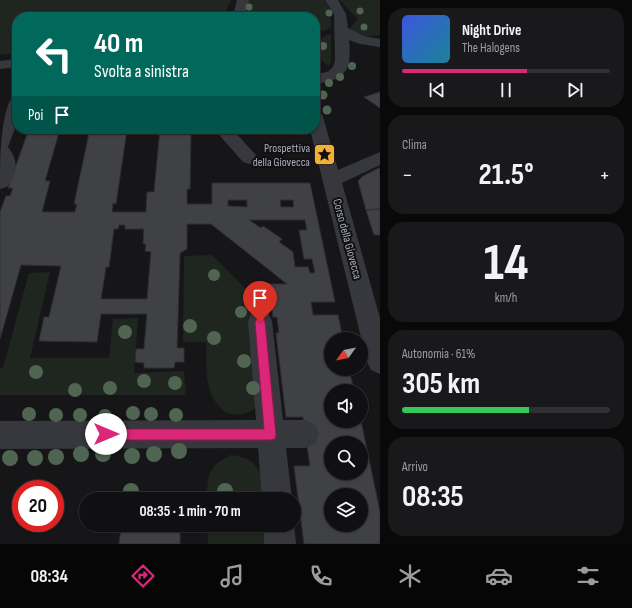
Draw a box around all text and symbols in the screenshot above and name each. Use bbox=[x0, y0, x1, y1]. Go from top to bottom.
text: Night Drive bbox=[462, 21, 521, 40]
text: 40 m bbox=[94, 27, 143, 60]
icon: left bbox=[28, 28, 80, 80]
text: The Halogens bbox=[462, 40, 520, 56]
text: Svolta a sinistra bbox=[94, 61, 189, 82]
icon: previous bbox=[426, 79, 448, 101]
icon: pause bbox=[495, 79, 517, 101]
icon: next bbox=[564, 79, 586, 101]
icon: arrive bbox=[51, 104, 73, 126]
text: Poi bbox=[28, 106, 43, 125]
text: Clima bbox=[402, 137, 427, 153]
place label: Prospettiva della Giovecca bbox=[253, 141, 310, 170]
place icon: Prospettiva della Giovecca bbox=[312, 142, 338, 168]
text: 21.5° bbox=[478, 157, 534, 193]
text: − bbox=[402, 162, 413, 189]
text: + bbox=[599, 162, 610, 189]
street label: Corso della Giovecca bbox=[329, 197, 365, 281]
text: 14 bbox=[484, 232, 529, 295]
pin bbox=[243, 281, 277, 322]
icon: arrive bbox=[249, 287, 271, 309]
text: km/h bbox=[495, 290, 517, 306]
north arrow bbox=[324, 332, 368, 376]
map controls bbox=[324, 332, 368, 532]
text: Autonomia · 61% bbox=[402, 346, 475, 362]
text: 305 km bbox=[402, 366, 480, 402]
button: sound bbox=[324, 384, 368, 428]
position arrow bbox=[85, 413, 127, 455]
button: search bbox=[324, 436, 368, 480]
text: Arrivo bbox=[402, 459, 428, 475]
text: 08:35 bbox=[402, 479, 464, 515]
speed limit sign: 20 bbox=[12, 480, 64, 532]
button: layers bbox=[324, 488, 368, 532]
text: 08:35 · 1 min · 70 m bbox=[139, 502, 241, 521]
icon: directions bbox=[129, 562, 157, 590]
icon: music bbox=[218, 562, 246, 590]
icon: phone bbox=[307, 562, 335, 590]
icon: climate bbox=[396, 562, 424, 590]
icon: car bbox=[485, 562, 513, 590]
icon: filters bbox=[574, 562, 602, 590]
text: 08:34 bbox=[30, 566, 68, 587]

